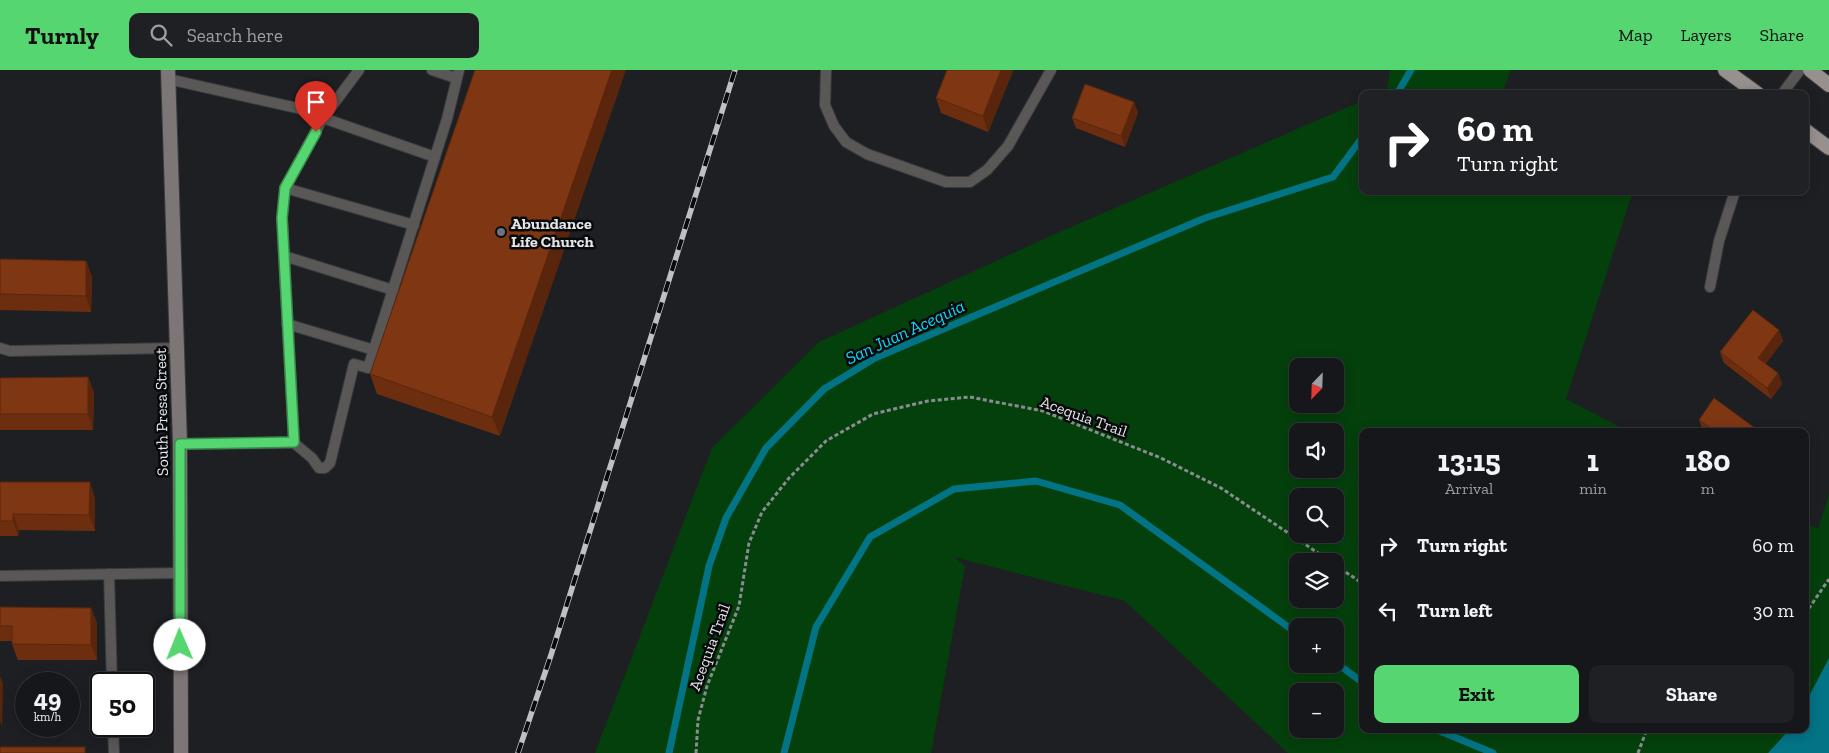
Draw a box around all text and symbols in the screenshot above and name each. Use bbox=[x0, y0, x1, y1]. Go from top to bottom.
search box bbox=[129, 13, 479, 58]
text: Turnly bbox=[25, 21, 99, 50]
icon: search bbox=[147, 21, 175, 49]
text: Search here bbox=[187, 24, 283, 47]
text: Map bbox=[1618, 24, 1653, 46]
text: Layers bbox=[1681, 24, 1732, 46]
text: Share bbox=[1760, 24, 1804, 46]
pin bbox=[295, 81, 337, 132]
icon: arrive bbox=[302, 88, 330, 116]
text: 60 m bbox=[1457, 108, 1533, 150]
icon: right bbox=[1374, 110, 1439, 175]
text: Turn right bbox=[1457, 150, 1558, 177]
place label: Abundance Life Church bbox=[511, 214, 594, 251]
marker: Abundance Life Church bbox=[495, 226, 507, 238]
water label: San Juan Acequia bbox=[842, 295, 968, 369]
street label: South Presa Street bbox=[151, 348, 172, 476]
north arrow bbox=[1289, 358, 1344, 412]
map controls bbox=[1289, 358, 1344, 738]
street label: Acequia Trail bbox=[1038, 392, 1130, 441]
button: sound bbox=[1289, 423, 1344, 478]
text: 13:15 bbox=[1437, 443, 1501, 479]
text: 1 bbox=[1587, 443, 1599, 479]
text: 180 bbox=[1685, 443, 1731, 479]
text: Arrival bbox=[1445, 479, 1493, 498]
text: min bbox=[1579, 479, 1607, 498]
text: m bbox=[1701, 479, 1715, 498]
button: search bbox=[1289, 488, 1344, 543]
icon: right bbox=[1374, 532, 1402, 560]
text: Turn right bbox=[1417, 534, 1507, 557]
text: 60 m bbox=[1752, 534, 1794, 557]
button: layers bbox=[1289, 553, 1344, 608]
icon: left bbox=[1374, 597, 1402, 625]
text: Turn left bbox=[1417, 599, 1492, 622]
text: 30 m bbox=[1753, 599, 1794, 622]
street label: Acequia Trail bbox=[685, 601, 734, 693]
position arrow bbox=[153, 618, 205, 670]
button: + bbox=[1289, 618, 1344, 673]
button: Exit bbox=[1374, 665, 1579, 723]
button: Share bbox=[1589, 665, 1794, 723]
speed limit sign: 50 bbox=[90, 672, 155, 737]
text: 49 bbox=[34, 683, 61, 713]
button: − bbox=[1289, 683, 1344, 738]
text: km/h bbox=[34, 710, 61, 724]

